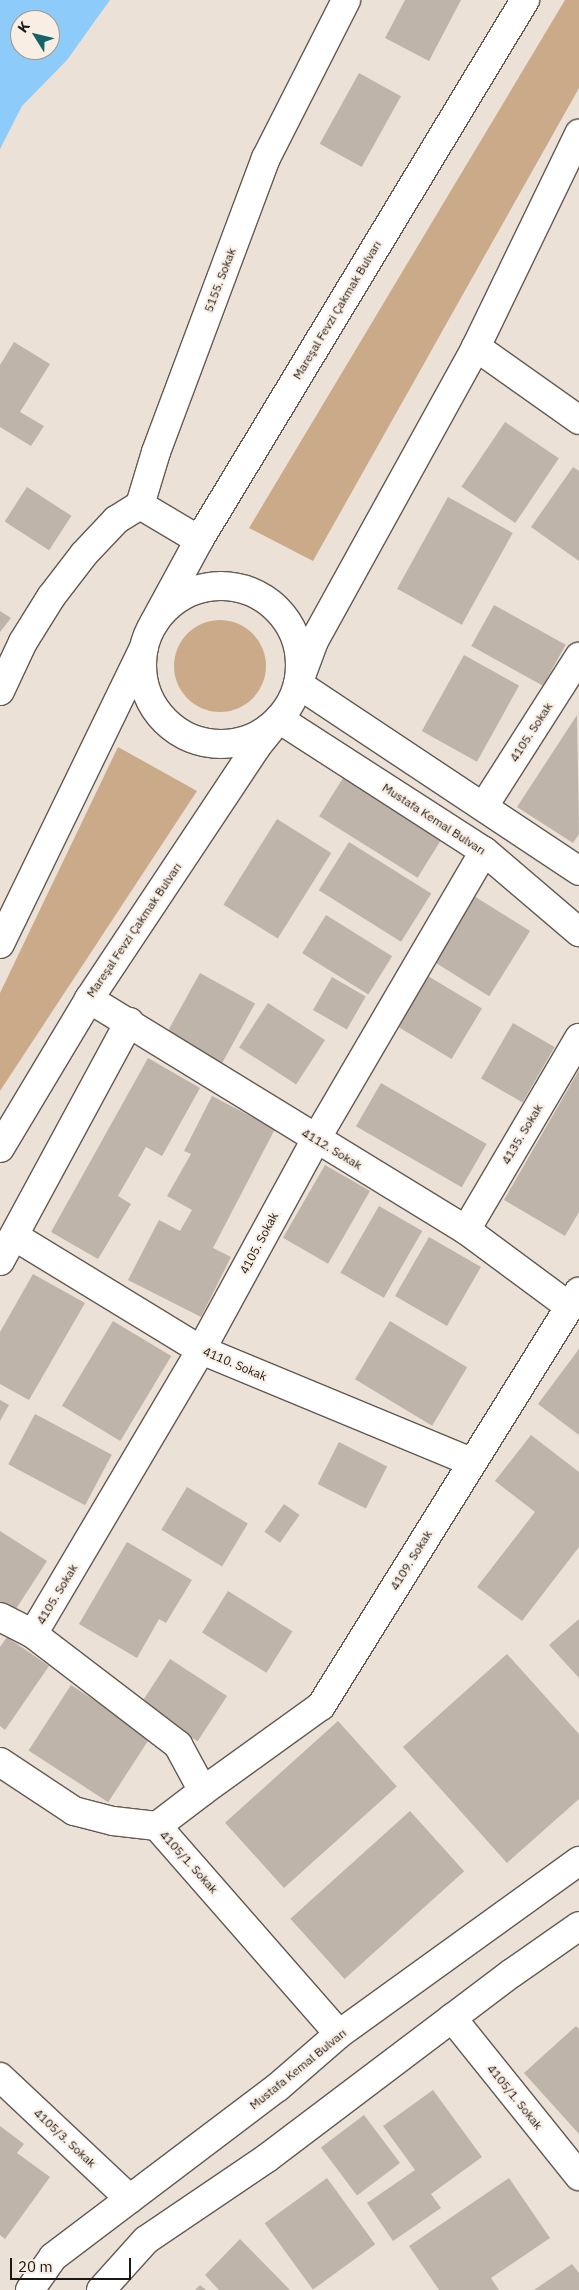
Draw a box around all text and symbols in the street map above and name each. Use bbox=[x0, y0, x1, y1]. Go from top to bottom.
north arrow bbox=[10, 10, 60, 60]
text: K bbox=[14, 18, 34, 36]
street label: Mareşal Fevzi Çakmak Bulvarı bbox=[290, 238, 384, 382]
street label: 5155. Sokak bbox=[201, 246, 239, 314]
street label: 4105. Sokak bbox=[507, 700, 555, 764]
street label: Mustafa Kemal Bulvarı bbox=[380, 780, 488, 858]
street label: Mareşal Fevzi Çakmak Bulvarı bbox=[84, 860, 184, 1000]
street label: 4135. Sokak bbox=[498, 1101, 546, 1167]
street label: 4112. Sokak bbox=[299, 1125, 365, 1173]
street label: 4105. Sokak bbox=[237, 1210, 281, 1276]
street label: 4110. Sokak bbox=[201, 1344, 269, 1384]
street label: 4109. Sokak bbox=[387, 1528, 435, 1592]
street label: 4105. Sokak bbox=[33, 1561, 81, 1627]
street label: 4105/1. Sokak bbox=[157, 1828, 221, 1896]
street label: Mustafa Kemal Bulvarı bbox=[247, 2026, 349, 2112]
street label: 4105/1. Sokak bbox=[484, 2062, 546, 2132]
street label: 4105/3. Sokak bbox=[31, 2106, 99, 2170]
scale bar bbox=[12, 2248, 134, 2280]
text: 20 m bbox=[18, 2257, 53, 2276]

